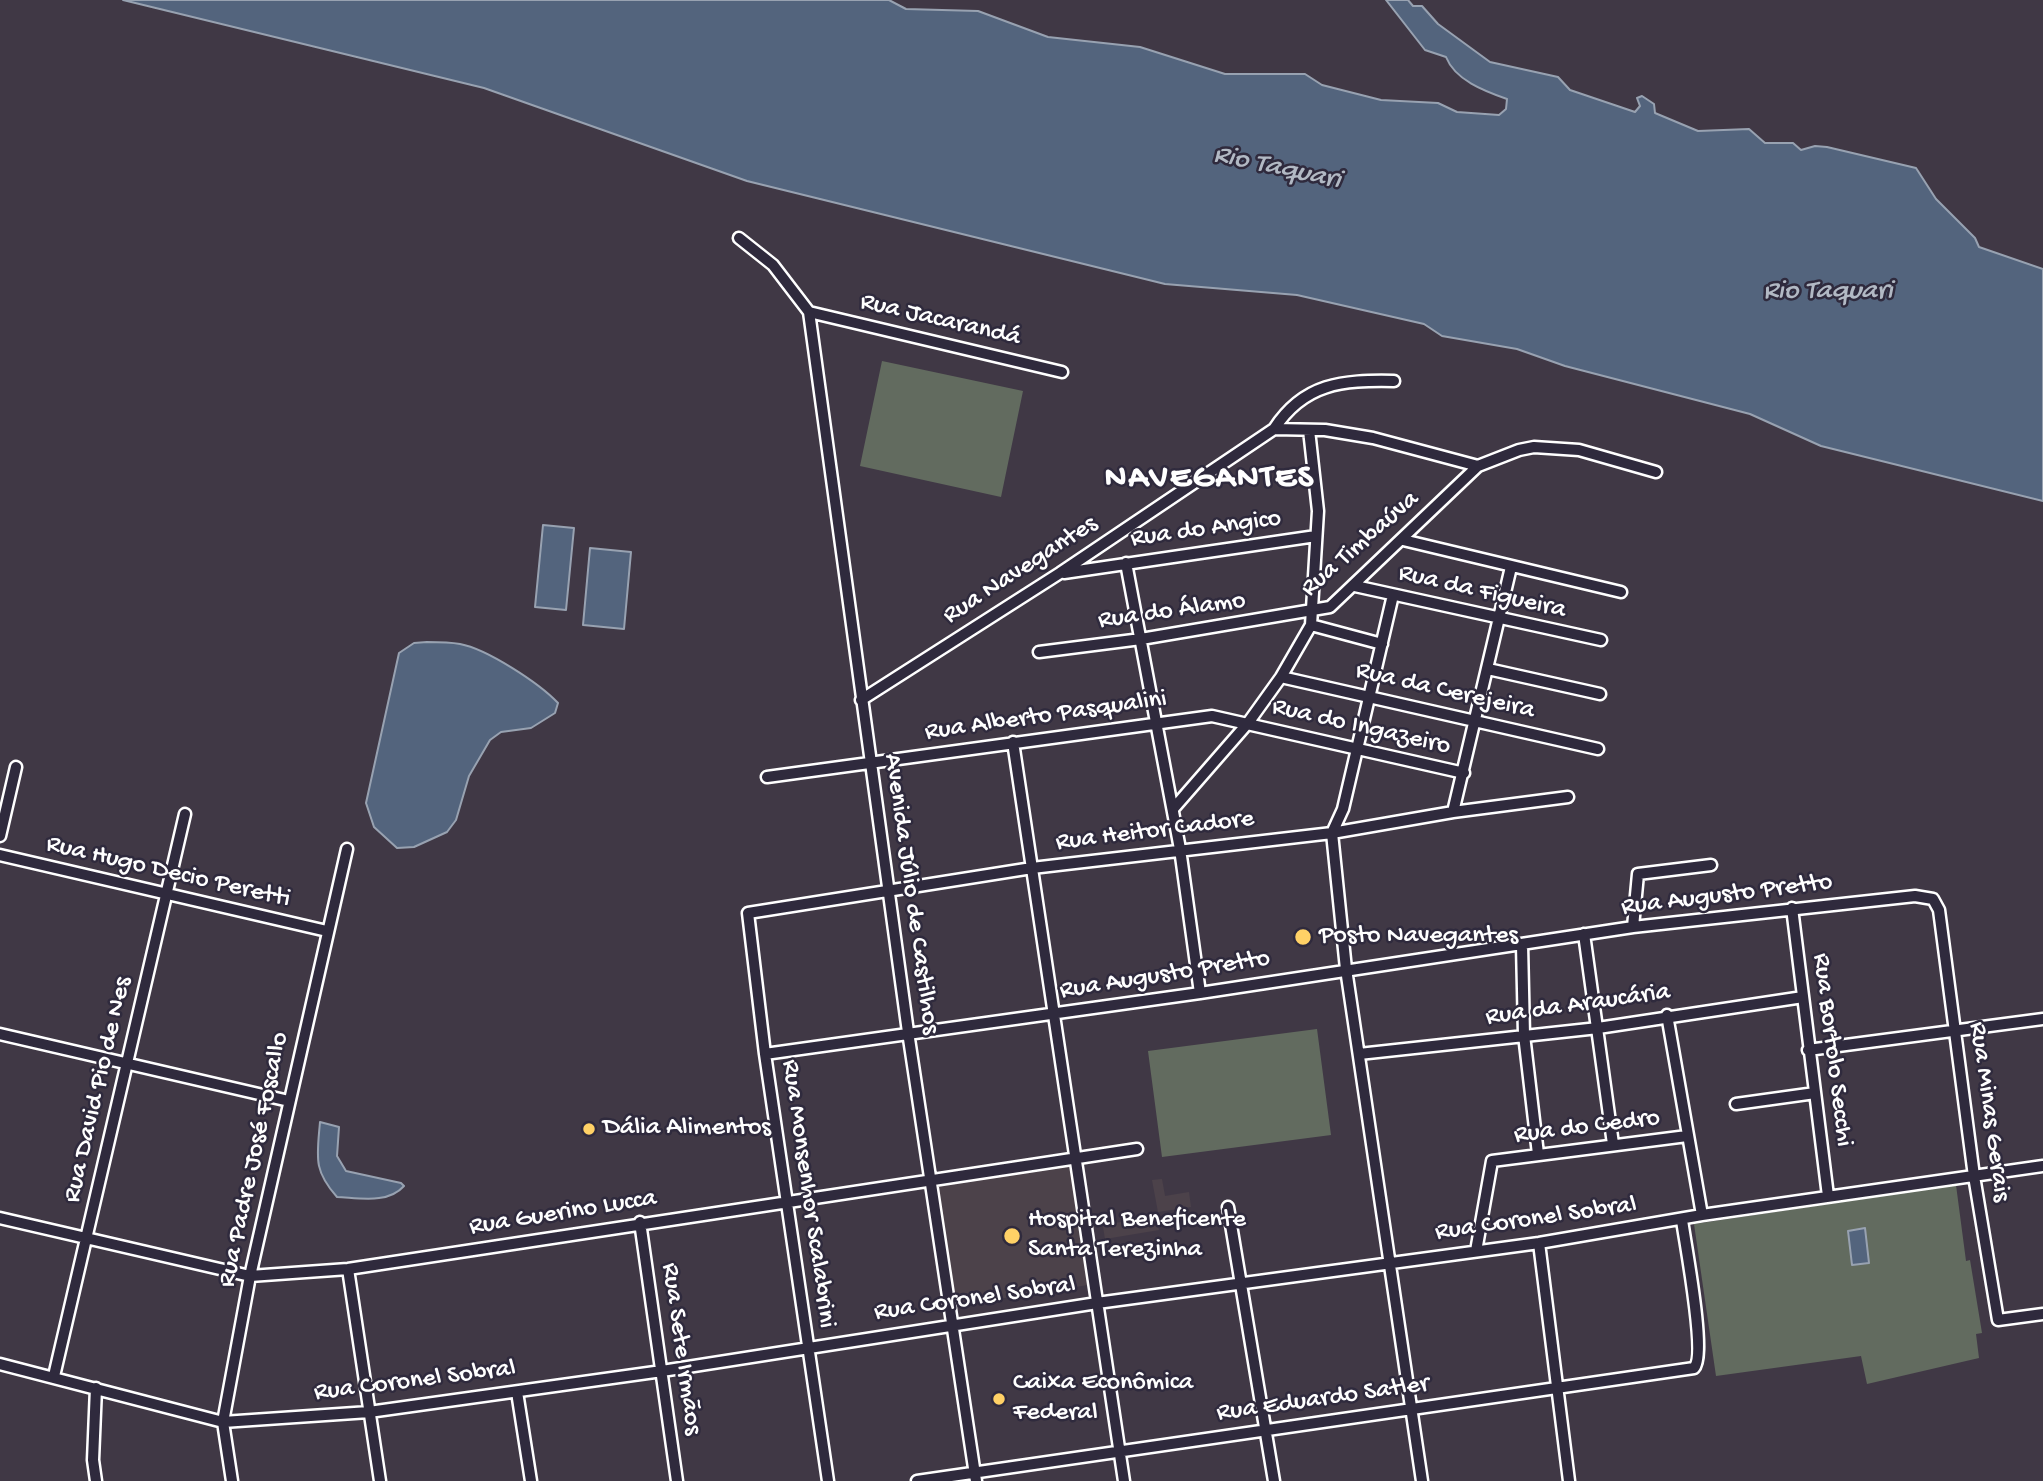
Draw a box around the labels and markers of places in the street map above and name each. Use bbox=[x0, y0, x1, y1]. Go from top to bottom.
place label: Posto Navegantes bbox=[1319, 921, 1518, 953]
marker: Posto Navegantes bbox=[1293, 927, 1313, 947]
place label: Dália Alimentos bbox=[603, 1113, 771, 1145]
marker: Dália Alimentos bbox=[581, 1121, 597, 1137]
place label: Hospital Beneficente Santa Terezinha bbox=[1028, 1205, 1246, 1266]
marker: Hospital Beneficente Santa Terezinha bbox=[1002, 1226, 1022, 1246]
place label: Caixa Econômica Federal bbox=[1013, 1368, 1193, 1430]
marker: Caixa Econômica Federal bbox=[991, 1391, 1007, 1407]

